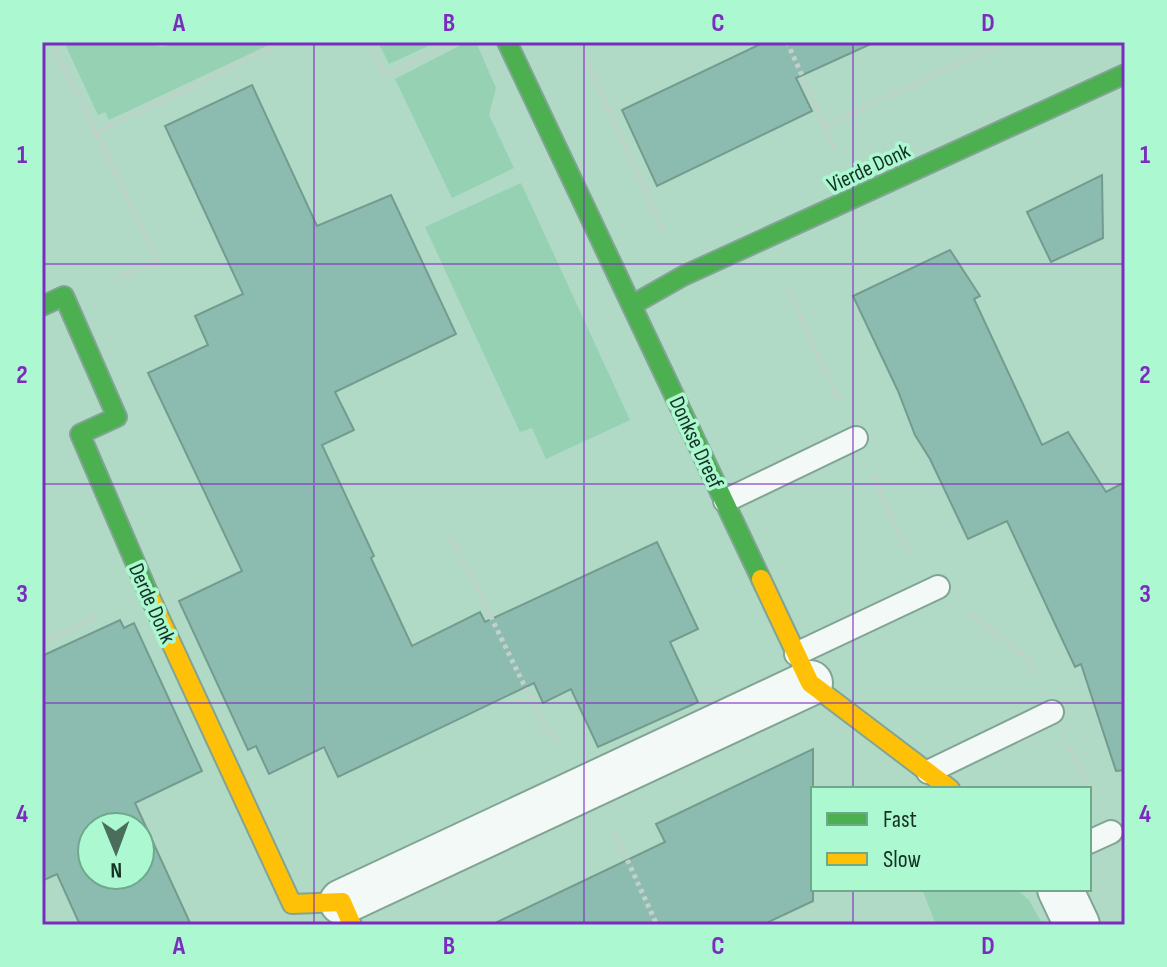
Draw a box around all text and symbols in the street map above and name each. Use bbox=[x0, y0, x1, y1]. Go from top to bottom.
text: A bbox=[172, 8, 186, 39]
text: B bbox=[443, 8, 455, 39]
text: C bbox=[711, 8, 725, 39]
text: D bbox=[981, 8, 995, 39]
street label: Vierde Donk bbox=[823, 137, 915, 199]
text: 1 bbox=[17, 140, 27, 171]
text: 1 bbox=[1140, 140, 1150, 171]
text: 2 bbox=[16, 360, 28, 391]
text: 2 bbox=[1139, 360, 1151, 391]
street label: Donkse Dreef bbox=[663, 392, 729, 494]
street label: Derde Donk bbox=[122, 559, 181, 648]
text: 3 bbox=[16, 579, 28, 610]
text: 3 bbox=[1139, 579, 1151, 610]
legend bbox=[811, 787, 1091, 891]
text: 4 bbox=[16, 799, 28, 830]
text: 4 bbox=[1139, 799, 1151, 830]
text: Fast bbox=[883, 805, 917, 834]
north arrow bbox=[76, 811, 156, 891]
text: Slow bbox=[883, 845, 921, 874]
text: N bbox=[110, 856, 122, 883]
text: A bbox=[172, 931, 186, 962]
text: B bbox=[443, 931, 455, 962]
text: C bbox=[711, 931, 725, 962]
text: D bbox=[981, 931, 995, 962]

